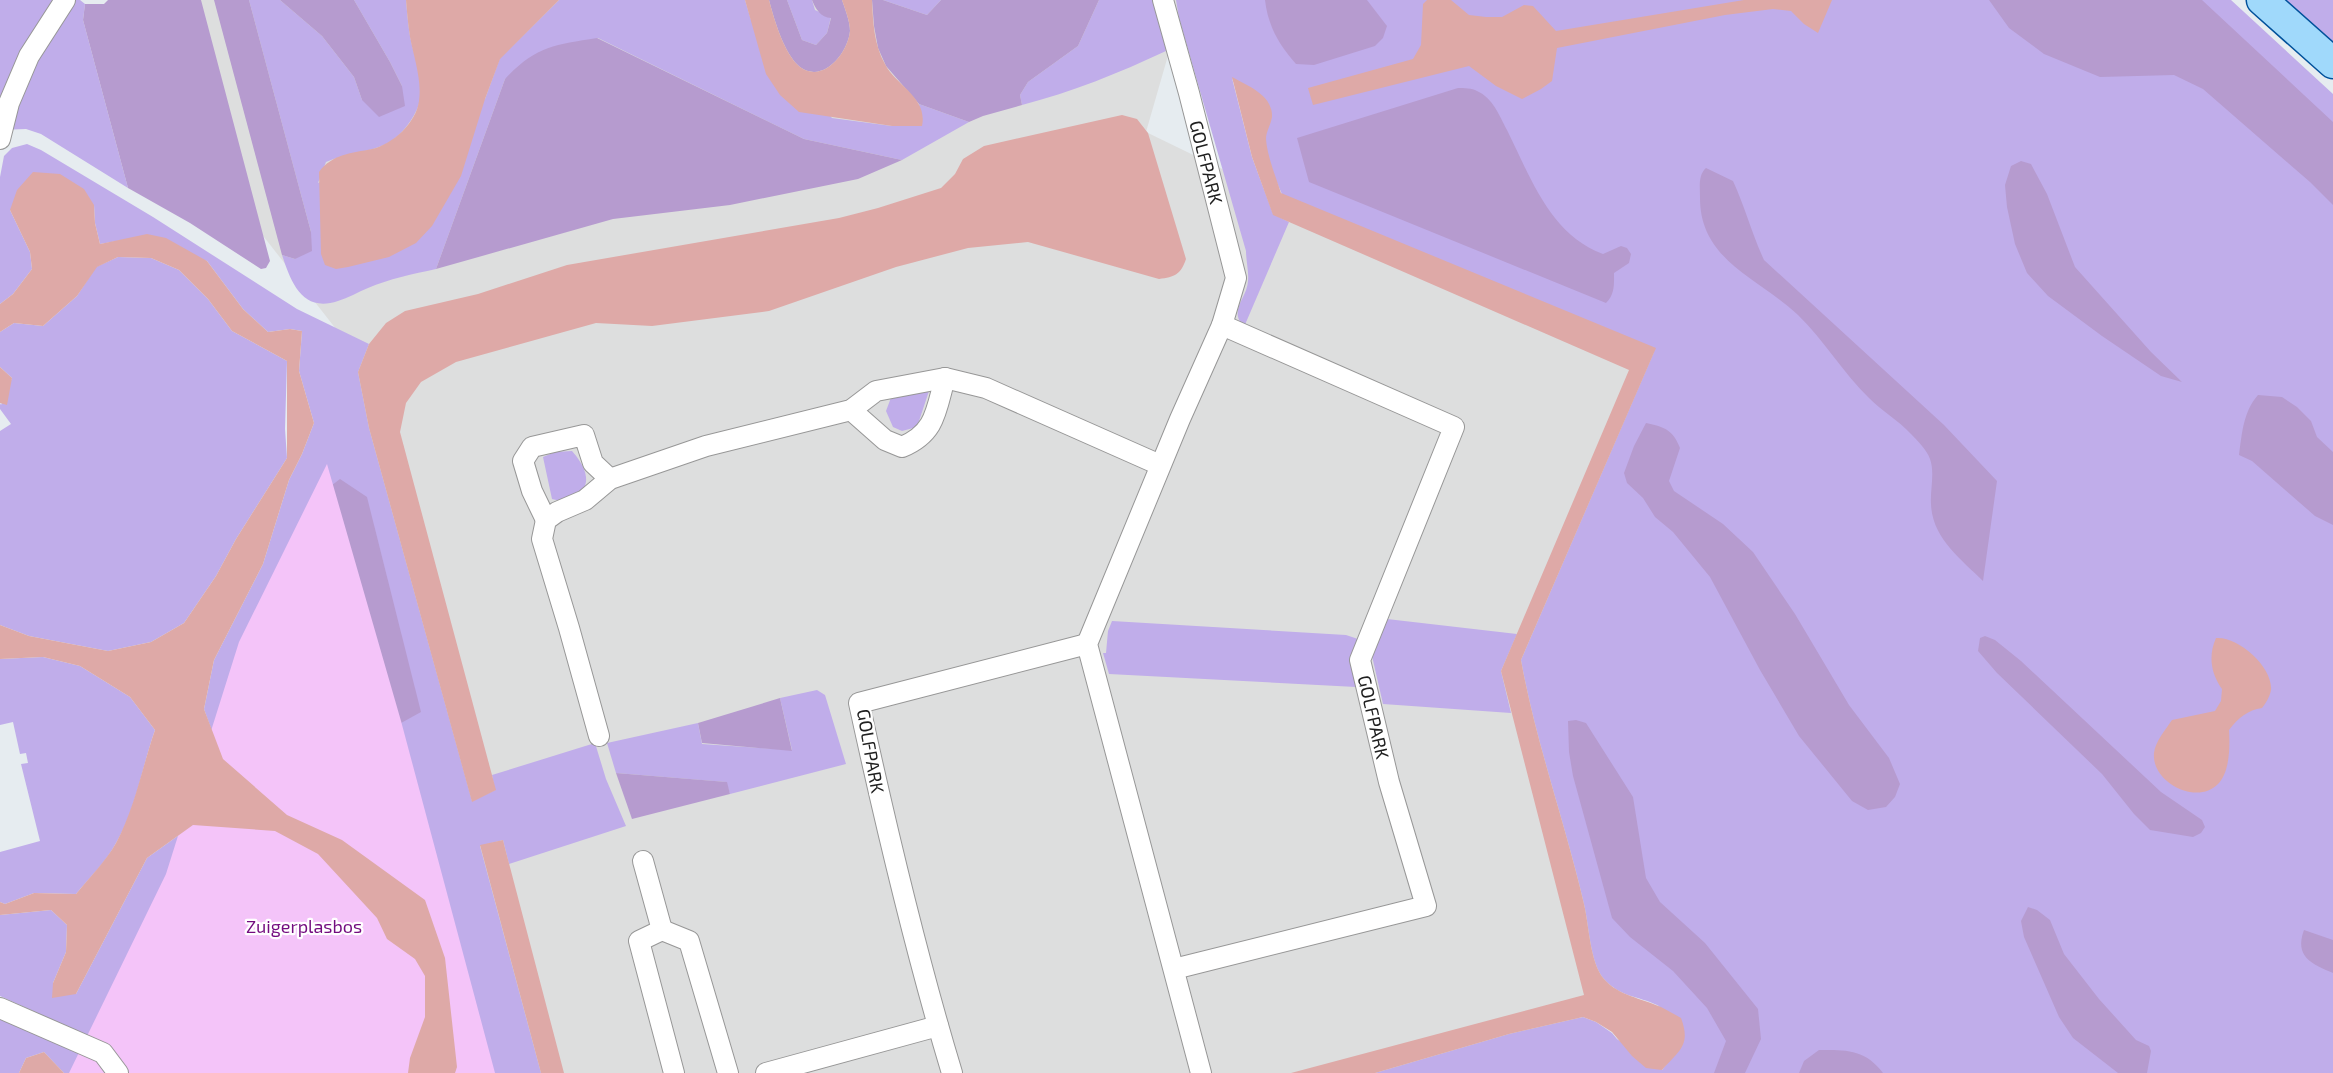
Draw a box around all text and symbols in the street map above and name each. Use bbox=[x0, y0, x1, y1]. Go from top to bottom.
street label: GOLFPARK bbox=[1185, 118, 1228, 207]
street label: GOLFPARK bbox=[1354, 673, 1394, 761]
street label: GOLFPARK bbox=[853, 707, 889, 795]
park label: Zuigerplasbos bbox=[246, 915, 362, 937]

